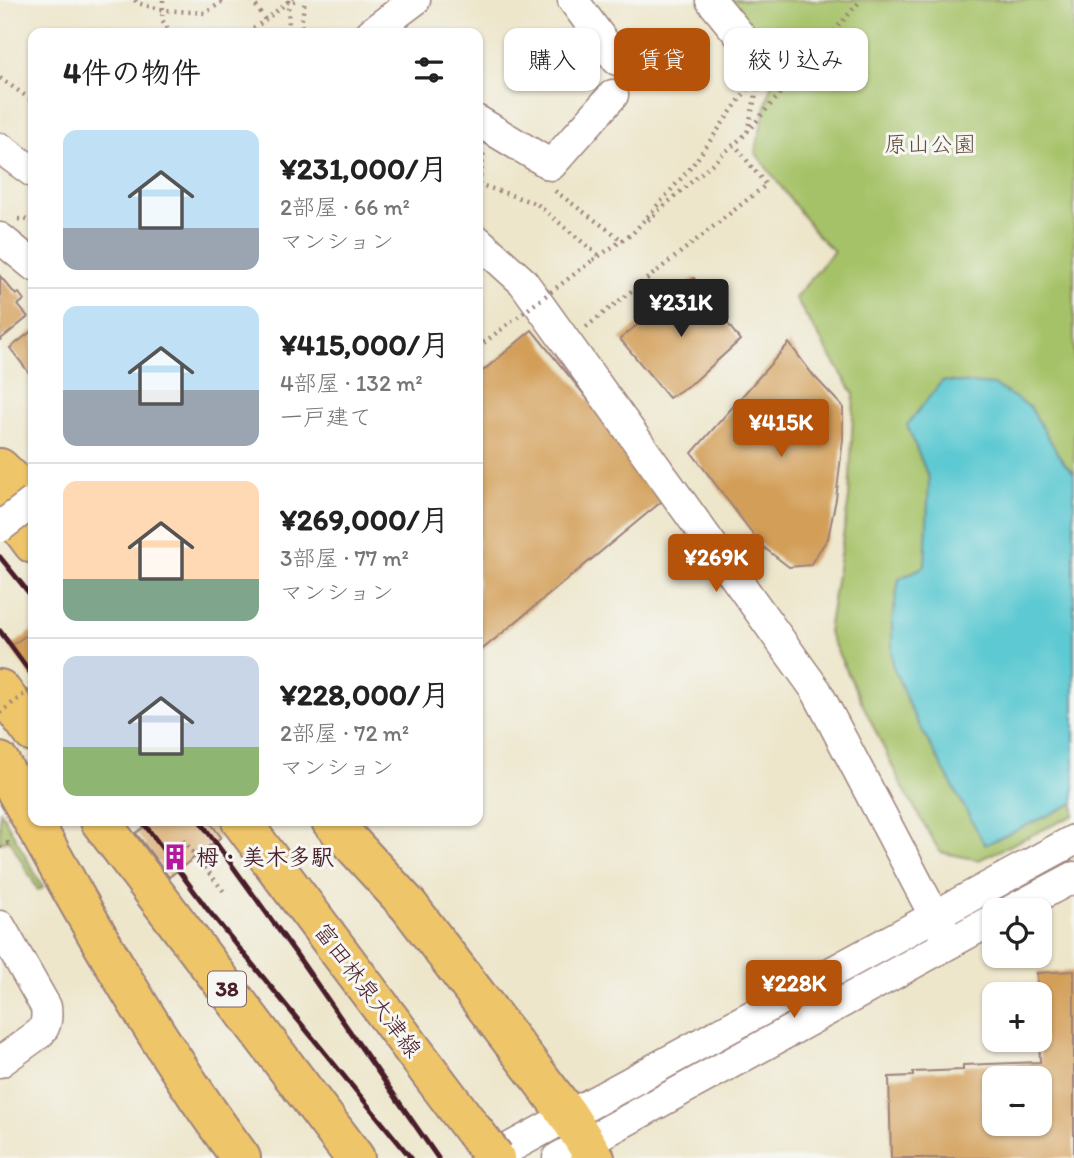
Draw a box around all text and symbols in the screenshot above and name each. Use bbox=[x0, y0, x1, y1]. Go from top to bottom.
chip: 購入 bbox=[504, 28, 600, 91]
chip: 賃貸 bbox=[614, 28, 710, 91]
chip: 絞り込み bbox=[724, 28, 868, 91]
icon: filters bbox=[410, 51, 448, 89]
text: 4件の物件 bbox=[63, 54, 201, 91]
park label: 原山公園 bbox=[884, 130, 976, 158]
text: ¥231,000/月 bbox=[280, 150, 448, 187]
icon: home bbox=[119, 158, 203, 242]
text: 2部屋 · 66 m² bbox=[280, 193, 410, 221]
text: マンション bbox=[280, 227, 394, 255]
pin: ¥231K bbox=[632, 280, 730, 339]
text: ¥231K bbox=[650, 288, 712, 316]
text: ¥415,000/月 bbox=[280, 326, 450, 363]
icon: home bbox=[119, 334, 203, 418]
text: 4部屋 · 132 m² bbox=[280, 369, 423, 397]
pin: ¥415K bbox=[732, 400, 830, 459]
text: 一戸建て bbox=[280, 403, 372, 431]
text: ¥415K bbox=[749, 408, 813, 436]
text: ¥269,000/月 bbox=[280, 501, 449, 538]
icon: home bbox=[119, 509, 203, 593]
pin: ¥269K bbox=[667, 534, 765, 594]
text: ¥269K bbox=[684, 543, 748, 571]
text: 3部屋 · 77 m² bbox=[280, 544, 409, 572]
text: マンション bbox=[280, 578, 394, 606]
text: ¥228,000/月 bbox=[280, 676, 450, 713]
icon: home bbox=[119, 684, 203, 768]
text: 2部屋 · 72 m² bbox=[280, 719, 409, 747]
text: マンション bbox=[280, 753, 394, 781]
building icon: 栂・美木多駅 bbox=[160, 842, 190, 872]
place label: 栂・美木多駅 bbox=[196, 843, 334, 871]
map controls bbox=[982, 898, 1052, 1136]
button: locate bbox=[982, 898, 1052, 968]
street label: 富田林泉大津線 bbox=[308, 917, 428, 1063]
pin: ¥228K bbox=[745, 960, 843, 1020]
text: ¥228K bbox=[762, 969, 826, 997]
road number: 38 bbox=[208, 972, 246, 1006]
button: + bbox=[982, 982, 1052, 1052]
button: − bbox=[982, 1066, 1052, 1136]

